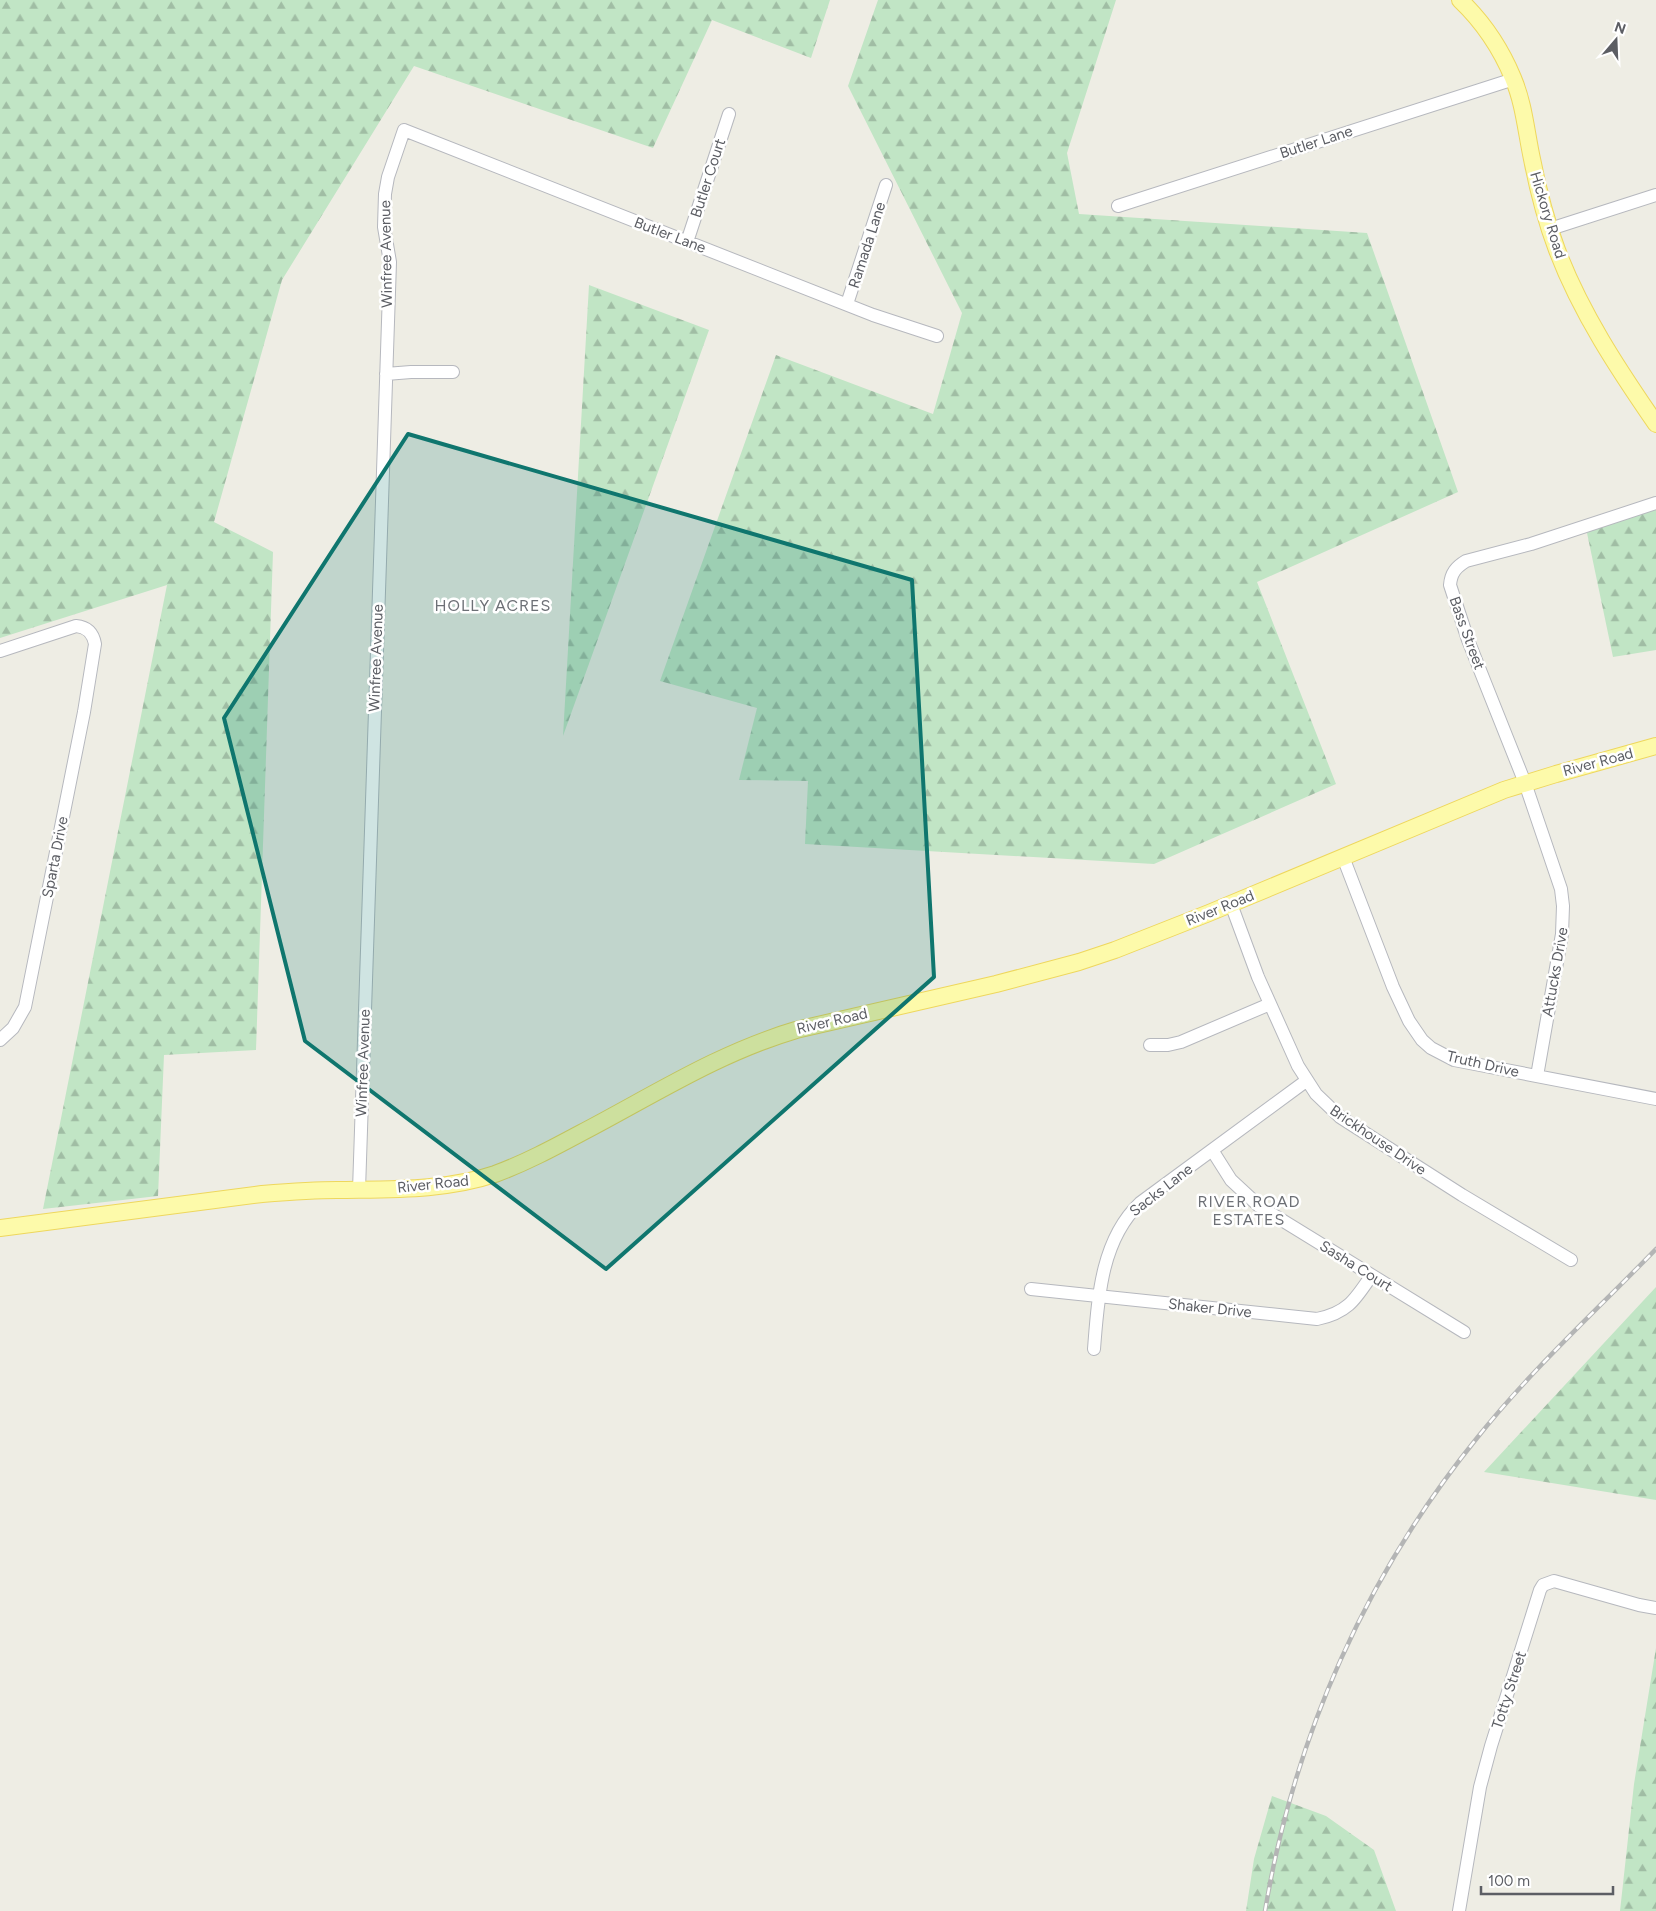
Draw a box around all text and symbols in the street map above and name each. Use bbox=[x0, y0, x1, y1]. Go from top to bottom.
north arrow bbox=[1591, 15, 1641, 65]
text: N bbox=[1612, 18, 1628, 38]
street label: Butler Lane bbox=[1277, 122, 1355, 162]
street label: Butler Court bbox=[687, 136, 729, 220]
street label: Hickory Road bbox=[1526, 169, 1570, 261]
street label: Winfree Avenue bbox=[376, 200, 396, 308]
street label: Ramada Lane bbox=[845, 200, 889, 290]
street label: Butler Lane bbox=[632, 213, 708, 257]
street label: Bass Street bbox=[1445, 594, 1489, 672]
district label: HOLLY ACRES bbox=[435, 596, 551, 615]
street label: Winfree Avenue bbox=[365, 604, 387, 712]
street label: River Road bbox=[1561, 744, 1635, 780]
street label: Sparta Drive bbox=[38, 815, 72, 899]
street label: River Road bbox=[1183, 886, 1257, 930]
street label: Attucks Drive bbox=[1538, 926, 1572, 1018]
street label: River Road bbox=[795, 1004, 869, 1038]
street label: Winfree Avenue bbox=[352, 1009, 374, 1117]
street label: Truth Drive bbox=[1445, 1047, 1521, 1081]
street label: Brickhouse Drive bbox=[1326, 1101, 1430, 1179]
street label: Sacks Lane bbox=[1126, 1160, 1196, 1220]
street label: River Road bbox=[396, 1171, 470, 1197]
district label: RIVER ROAD ESTATES bbox=[1197, 1192, 1301, 1229]
street label: Sasha Court bbox=[1316, 1237, 1396, 1296]
street label: Shaker Drive bbox=[1167, 1295, 1253, 1321]
street label: Totty Street bbox=[1488, 1648, 1530, 1731]
scale bar bbox=[1481, 1864, 1614, 1896]
text: 100 m bbox=[1488, 1872, 1530, 1890]

